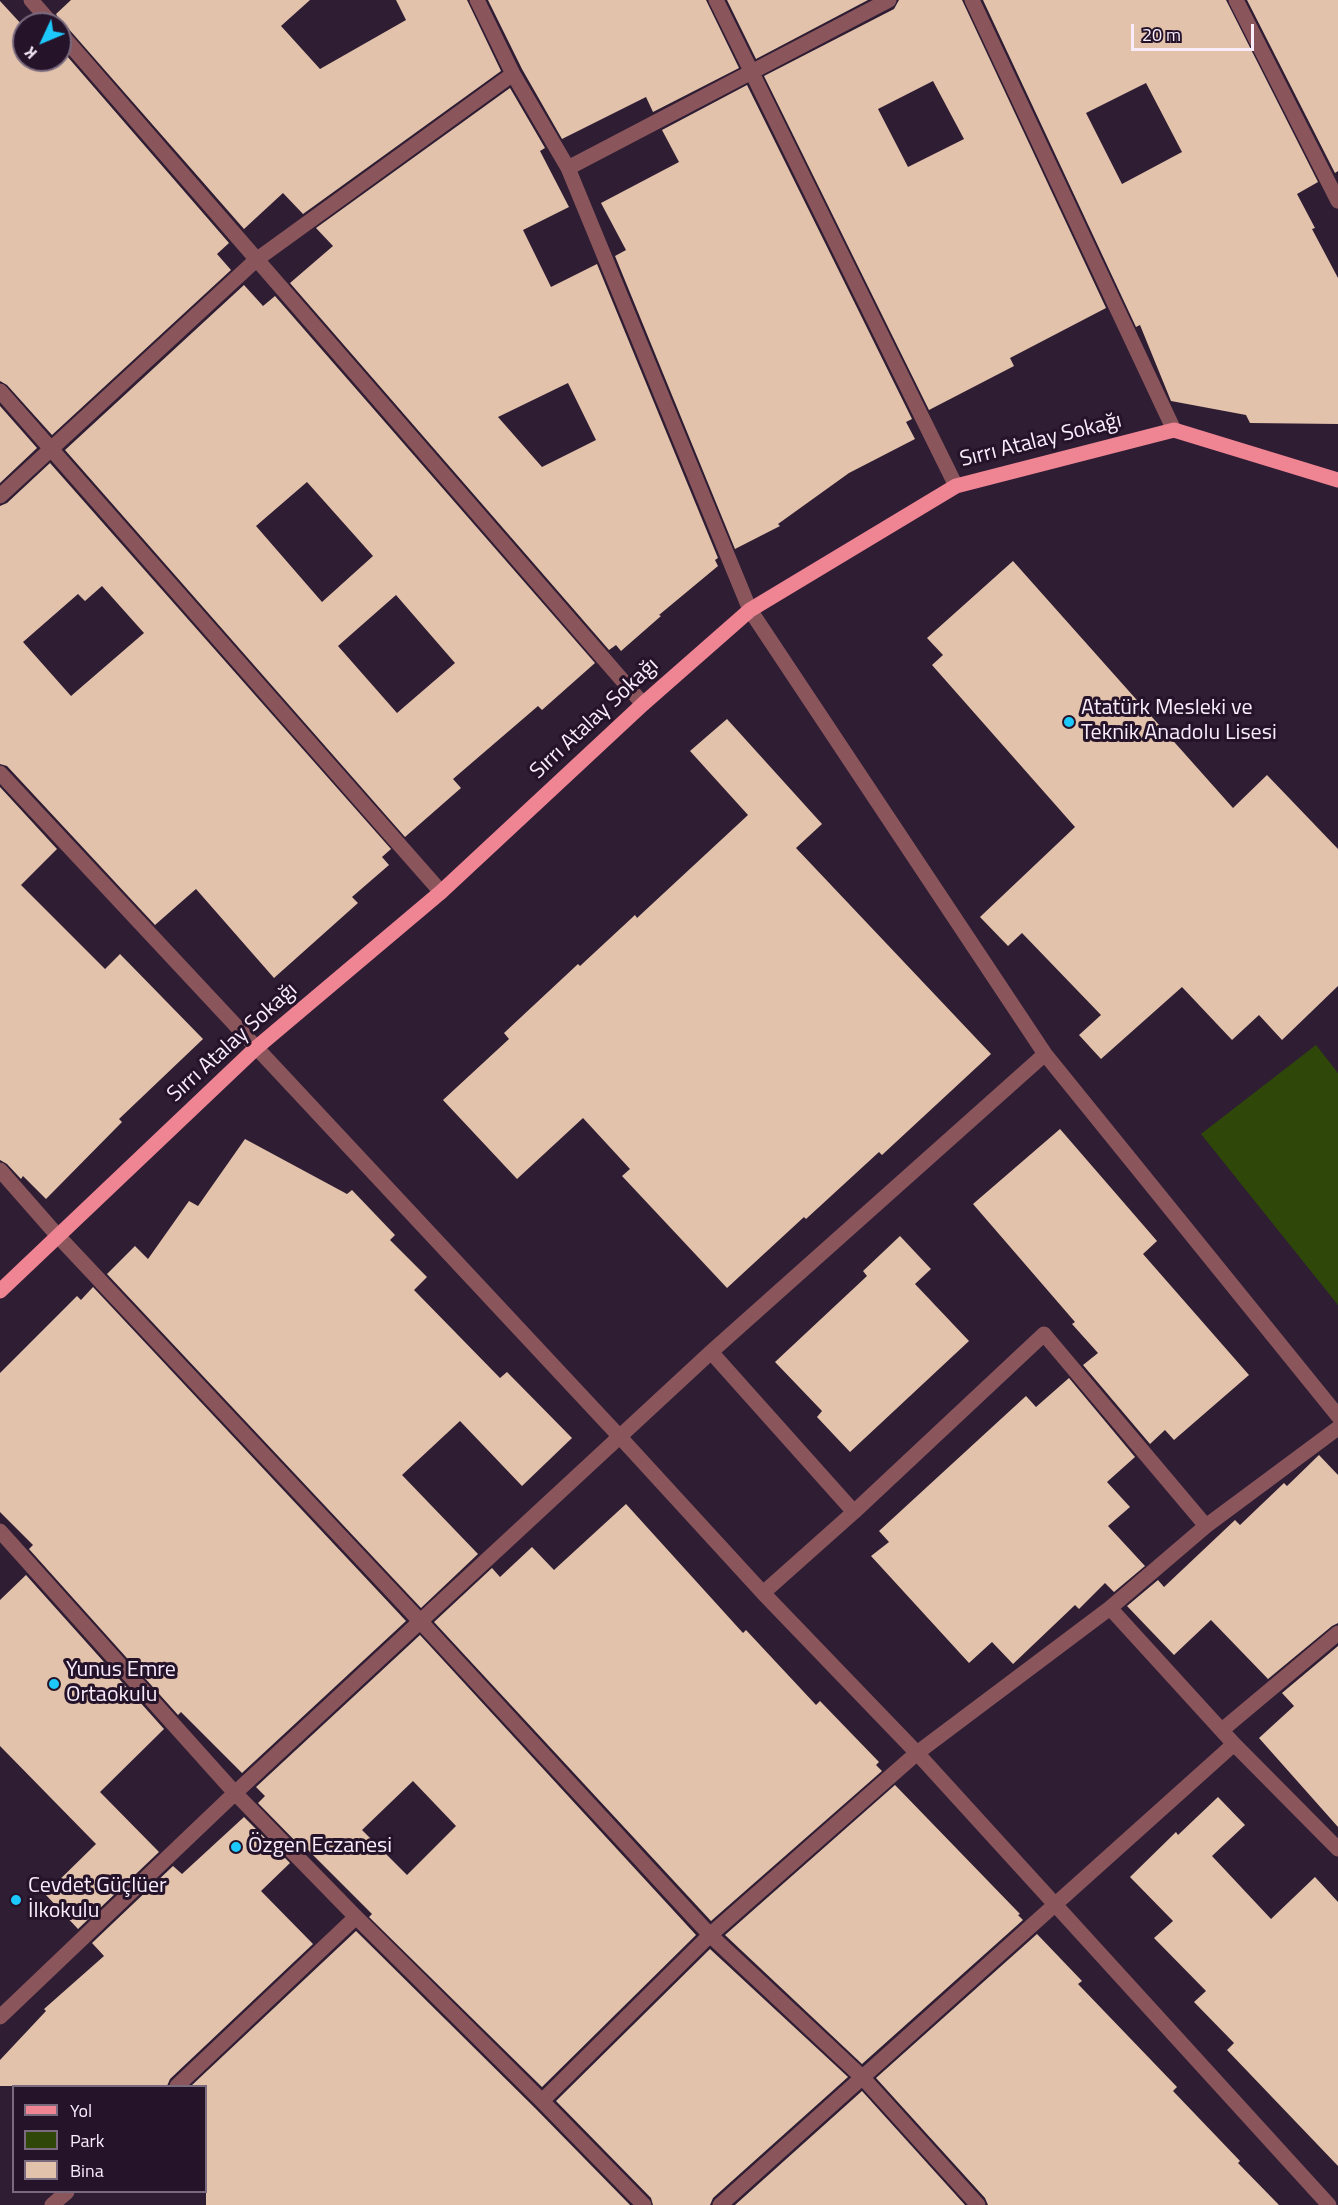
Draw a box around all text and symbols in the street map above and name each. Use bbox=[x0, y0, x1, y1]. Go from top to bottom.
north arrow bbox=[12, 12, 72, 72]
scale bar bbox=[1134, 12, 1257, 50]
text: 20 m bbox=[1142, 21, 1181, 48]
text: K bbox=[19, 41, 42, 65]
street label: Sırrı Atalay Sokağı bbox=[957, 408, 1125, 474]
street label: Sırrı Atalay Sokağı bbox=[525, 653, 665, 785]
place label: Atatürk Mesleki ve Teknik Anadolu Lisesi bbox=[1081, 696, 1277, 748]
marker: Atatürk Mesleki ve Teknik Anadolu Lisesi bbox=[1062, 715, 1076, 729]
street label: Sırrı Atalay Sokağı bbox=[163, 978, 303, 1108]
place label: Yunus Emre Ortaokulu bbox=[66, 1658, 176, 1710]
marker: Yunus Emre Ortaokulu bbox=[47, 1677, 61, 1691]
place label: Özgen Eczanesi bbox=[248, 1834, 392, 1860]
marker: Özgen Eczanesi bbox=[229, 1840, 243, 1854]
place label: Cevdet Güçlüer İlkokulu bbox=[28, 1874, 167, 1926]
marker: Cevdet Güçlüer İlkokulu bbox=[9, 1893, 23, 1907]
legend bbox=[12, 2085, 207, 2193]
text: Yol bbox=[70, 2097, 92, 2124]
text: Park bbox=[70, 2127, 104, 2154]
text: Bina bbox=[70, 2157, 104, 2184]

